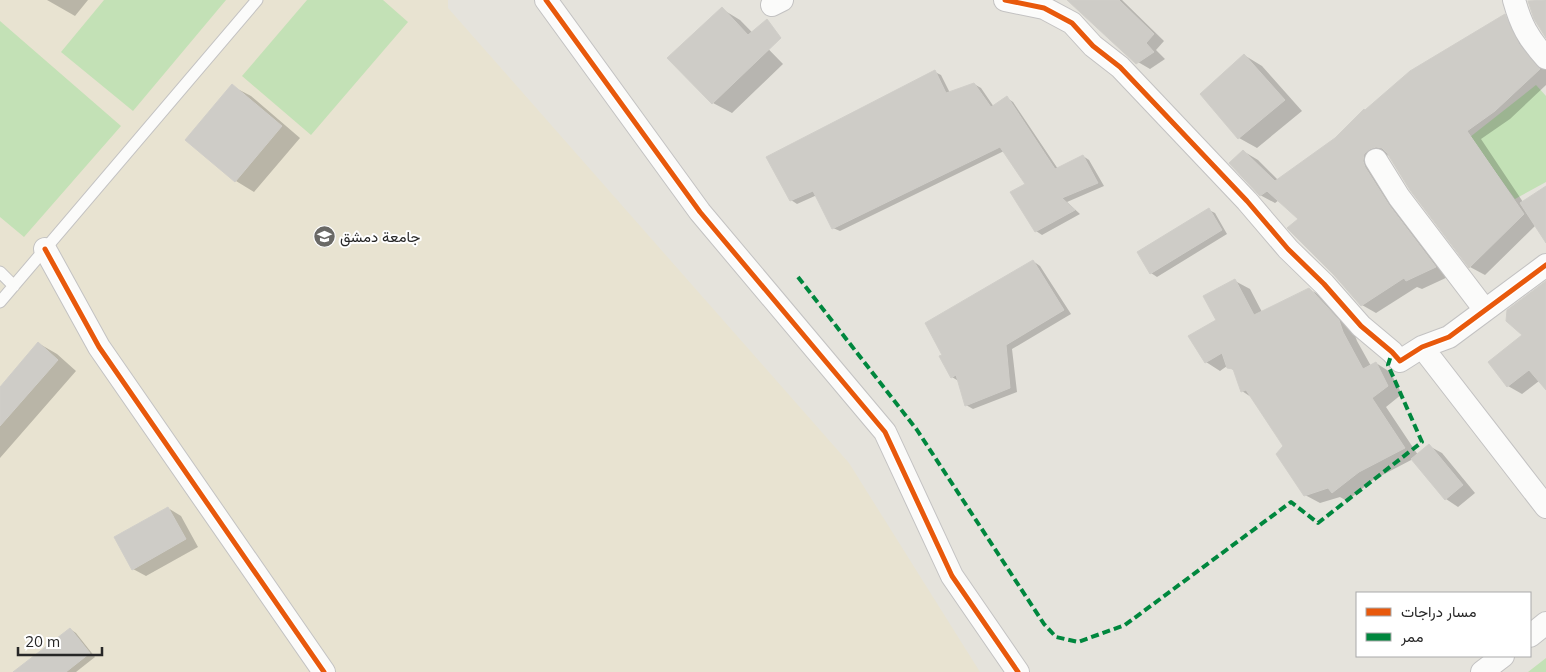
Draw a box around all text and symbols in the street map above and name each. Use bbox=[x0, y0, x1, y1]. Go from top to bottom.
school or university icon: جامعة دمشق bbox=[312, 224, 336, 248]
place label: جامعة دمشق bbox=[340, 227, 420, 247]
legend bbox=[1356, 592, 1531, 657]
text: مسار دراجات bbox=[1401, 602, 1477, 621]
scale bar bbox=[18, 624, 101, 656]
text: ممر bbox=[1400, 627, 1423, 646]
text: 20 m bbox=[25, 632, 60, 651]

